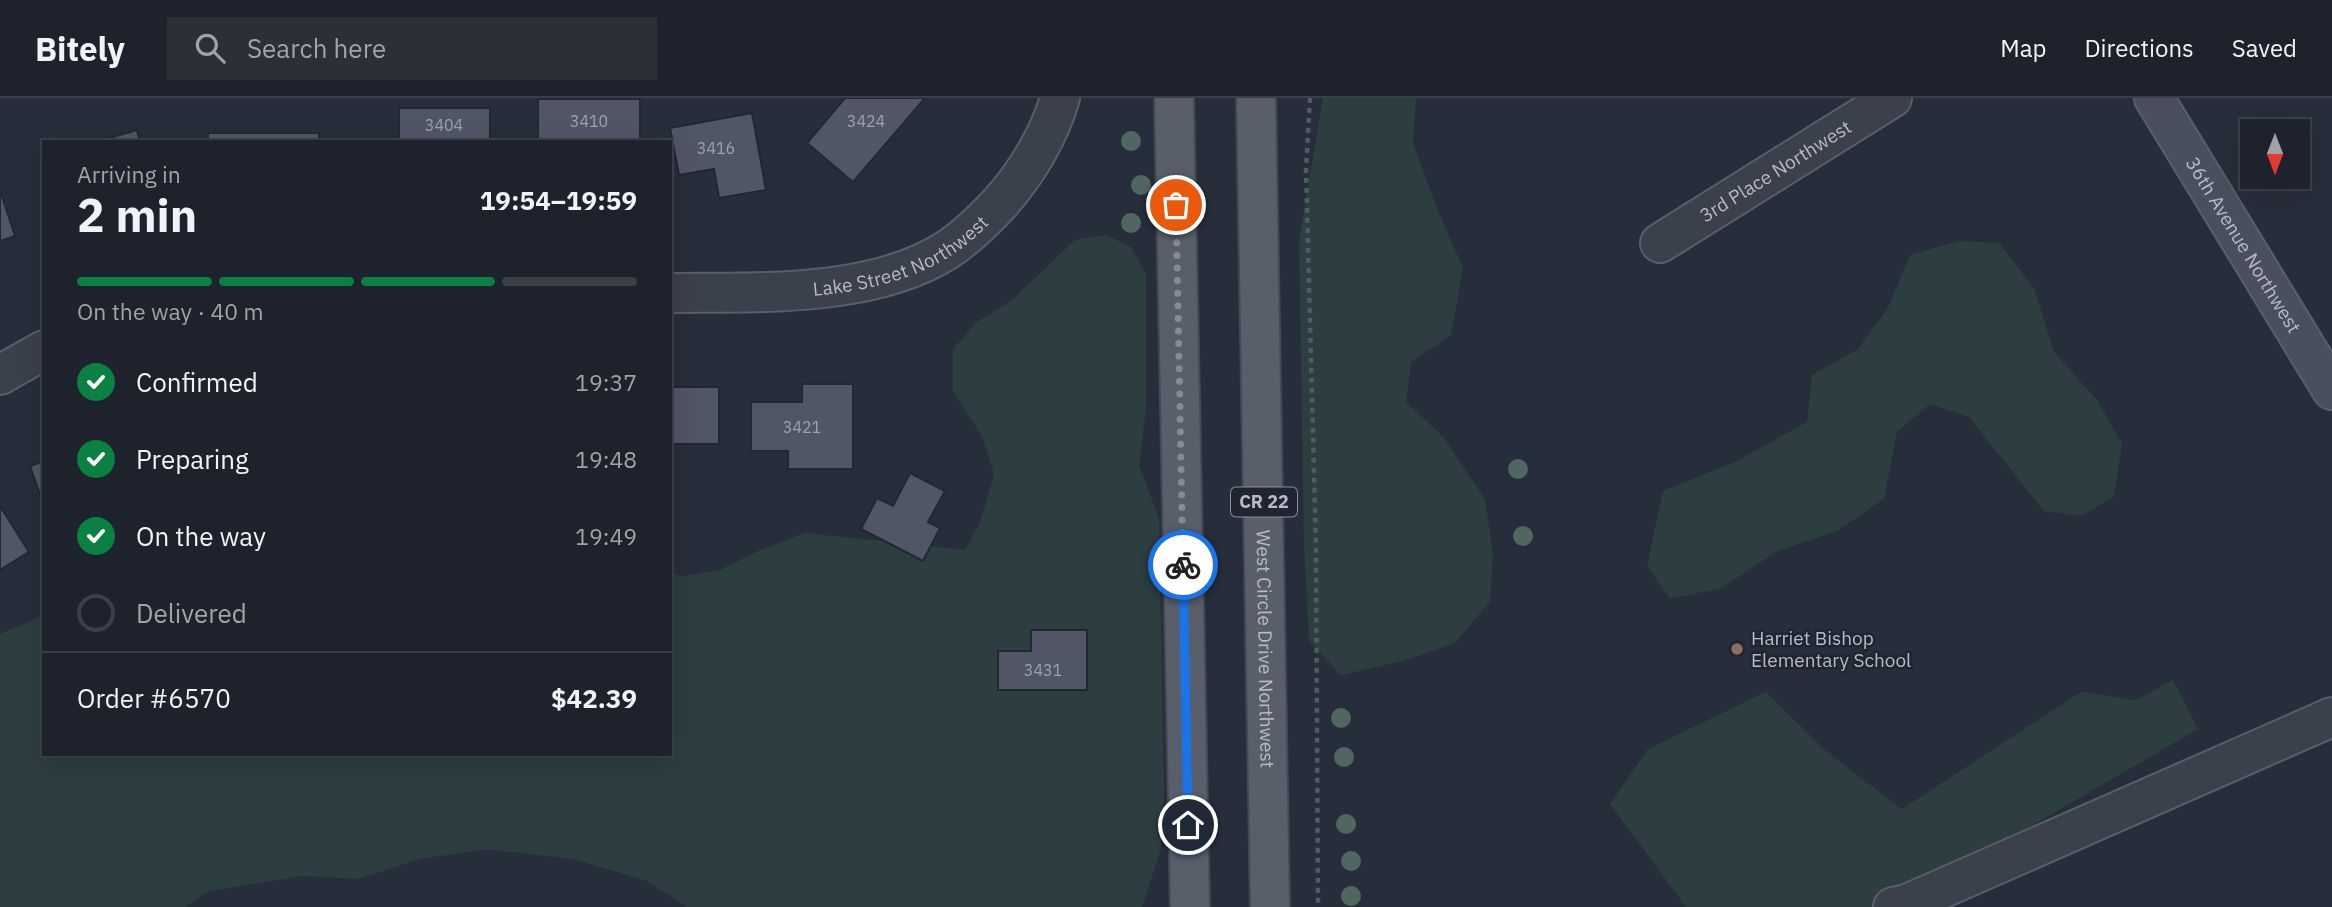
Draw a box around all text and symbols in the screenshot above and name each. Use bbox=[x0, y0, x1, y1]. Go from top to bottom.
search box bbox=[167, 17, 657, 80]
text: Bitely bbox=[35, 27, 125, 70]
icon: search bbox=[191, 29, 229, 67]
text: Search here bbox=[247, 31, 386, 65]
text: Map bbox=[2000, 32, 2046, 64]
text: Directions bbox=[2084, 32, 2194, 64]
text: Saved bbox=[2232, 32, 2297, 64]
house number: 3410 bbox=[570, 111, 608, 131]
house number: 3424 bbox=[847, 111, 885, 131]
house number: 3404 bbox=[425, 115, 463, 135]
street label: 3rd Place Northwest bbox=[1695, 115, 1856, 227]
north arrow bbox=[2240, 119, 2310, 189]
map controls bbox=[2240, 119, 2310, 189]
house number: 3416 bbox=[697, 138, 735, 158]
street label: 36th Avenue Northwest bbox=[2181, 152, 2306, 337]
text: Arriving in bbox=[77, 159, 181, 189]
pin bbox=[1146, 175, 1206, 235]
text: 19:54–19:59 bbox=[480, 183, 637, 217]
text: 2 min bbox=[77, 185, 197, 245]
icon: bag bbox=[1157, 186, 1195, 224]
street label: Lake Street Northwest bbox=[812, 210, 993, 301]
text: On the way · 40 m bbox=[77, 296, 264, 326]
icon: check bbox=[77, 363, 115, 401]
text: Confirmed bbox=[136, 365, 258, 399]
text: 19:37 bbox=[575, 367, 637, 397]
house number: 3421 bbox=[783, 417, 821, 437]
icon: check bbox=[77, 440, 115, 478]
text: Preparing bbox=[136, 442, 249, 476]
text: 19:48 bbox=[575, 444, 637, 474]
road number: CR 22 bbox=[1231, 488, 1297, 516]
icon: check bbox=[77, 517, 115, 555]
text: On the way bbox=[136, 519, 266, 553]
text: 19:49 bbox=[575, 521, 637, 551]
courier bbox=[1148, 530, 1218, 600]
street label: West Circle Drive Northwest bbox=[1251, 530, 1280, 768]
icon: bike bbox=[1164, 546, 1202, 584]
text: Delivered bbox=[136, 596, 247, 630]
place label: Harriet Bishop Elementary School bbox=[1751, 626, 1911, 672]
marker: Harriet Bishop Elementary School bbox=[1729, 641, 1745, 657]
house number: 3431 bbox=[1024, 660, 1062, 680]
text: Order #6570 bbox=[77, 681, 231, 715]
text: $42.39 bbox=[551, 681, 637, 715]
pin bbox=[1158, 795, 1218, 855]
icon: home bbox=[1169, 806, 1207, 844]

